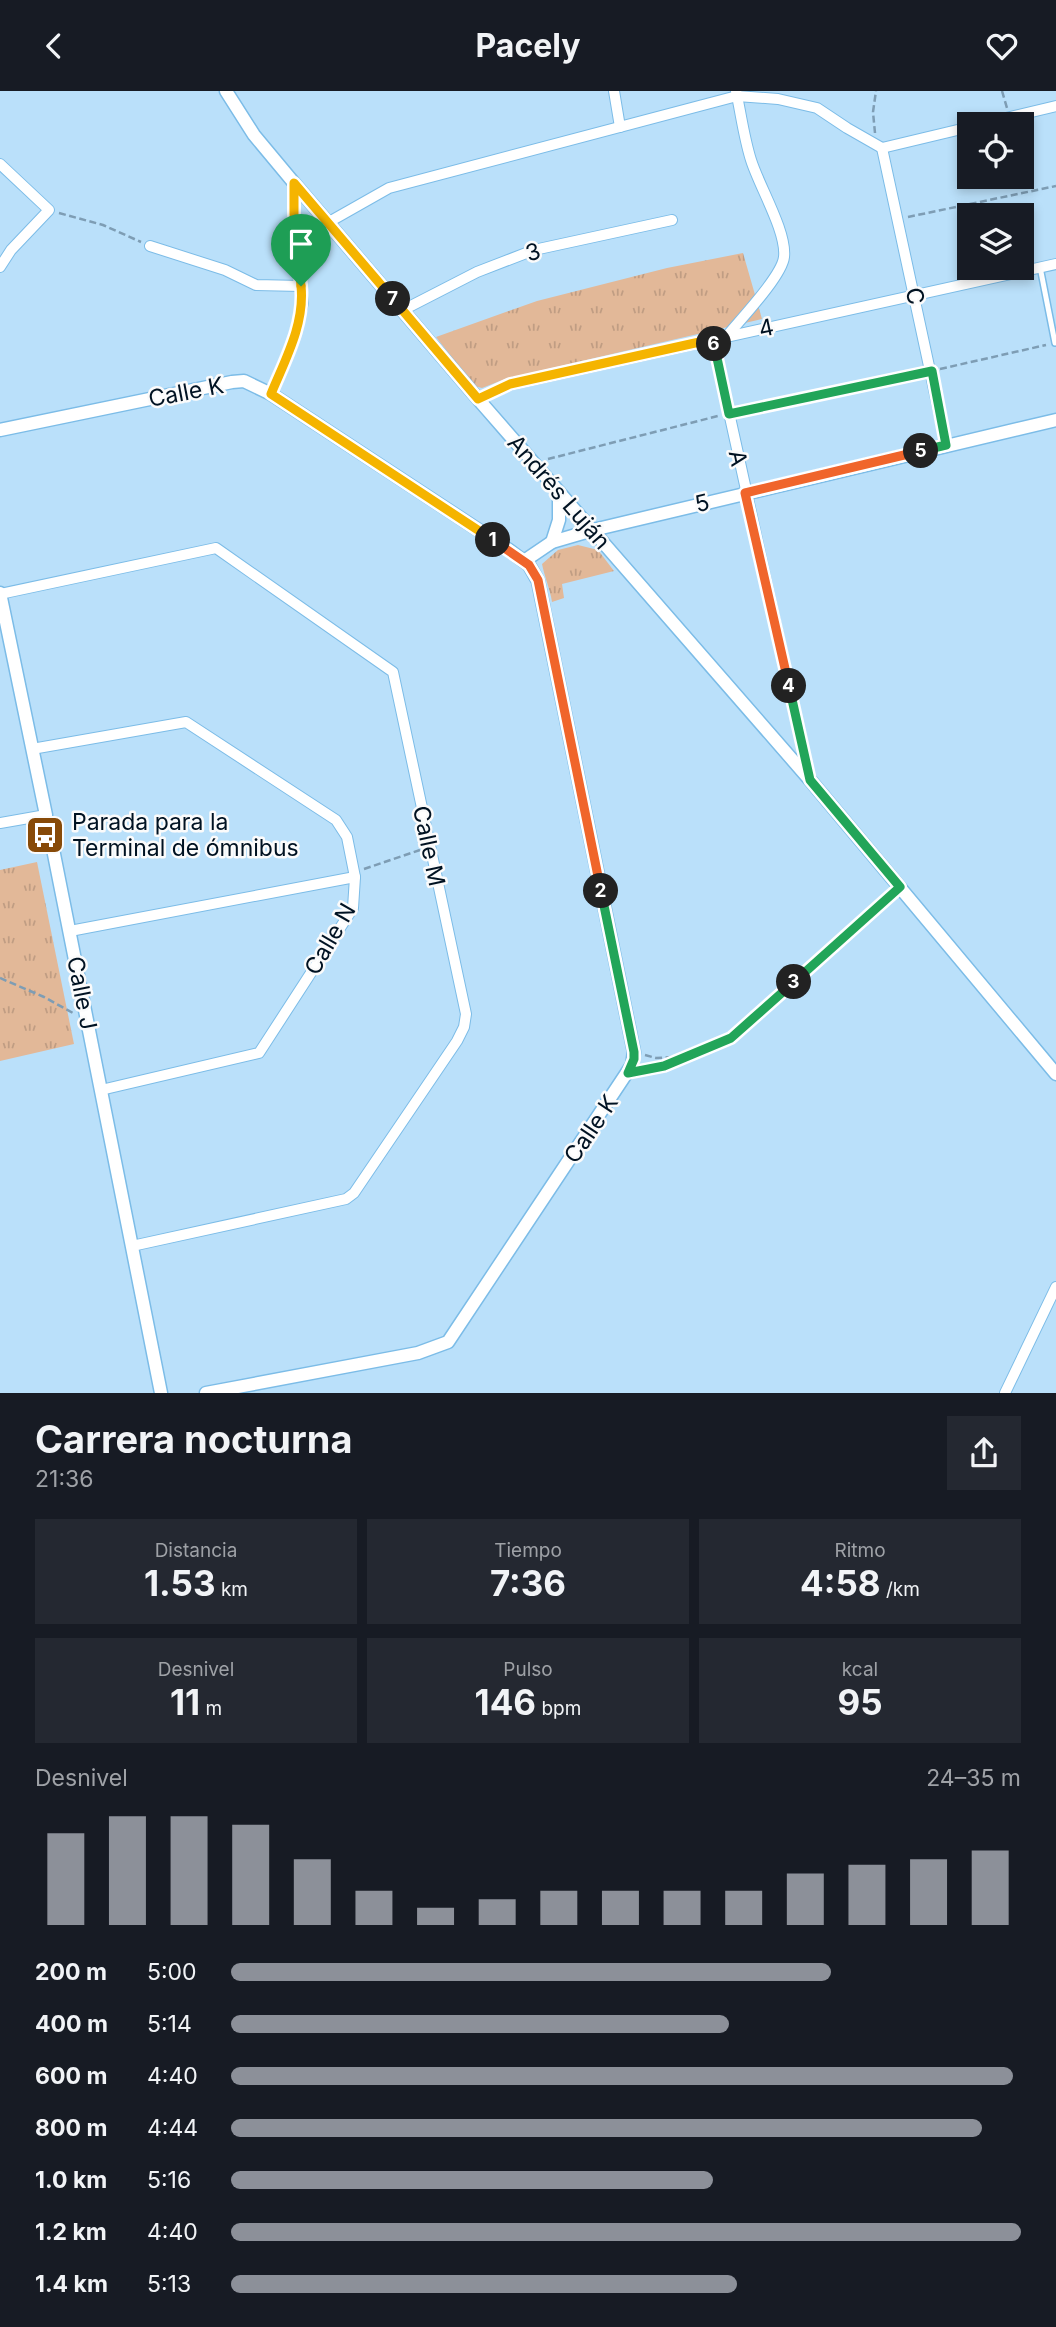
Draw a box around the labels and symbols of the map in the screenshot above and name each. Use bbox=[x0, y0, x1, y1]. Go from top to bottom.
pin bbox=[271, 214, 331, 286]
street label: 3 bbox=[522, 237, 544, 267]
pin: 7 bbox=[376, 281, 410, 317]
street label: C bbox=[900, 285, 930, 307]
street label: 4 bbox=[756, 313, 776, 343]
pin: 6 bbox=[696, 327, 732, 361]
street label: Calle K bbox=[146, 371, 226, 413]
street label: Andrés Luján bbox=[502, 429, 616, 555]
pin: 5 bbox=[904, 433, 939, 469]
street label: A bbox=[723, 447, 753, 469]
street label: 5 bbox=[692, 488, 712, 518]
pin: 1 bbox=[476, 523, 510, 557]
pin: 4 bbox=[772, 669, 806, 703]
street label: Calle M bbox=[407, 803, 451, 889]
place label: Parada para la Terminal de ómnibus bbox=[72, 808, 299, 862]
bus stop icon: Parada para la Terminal de ómnibus bbox=[24, 814, 66, 856]
pin: 2 bbox=[584, 873, 618, 909]
street label: Calle N bbox=[298, 898, 362, 980]
street label: Calle J bbox=[61, 954, 103, 1032]
pin: 3 bbox=[776, 965, 812, 999]
street label: Calle K bbox=[558, 1090, 624, 1168]

